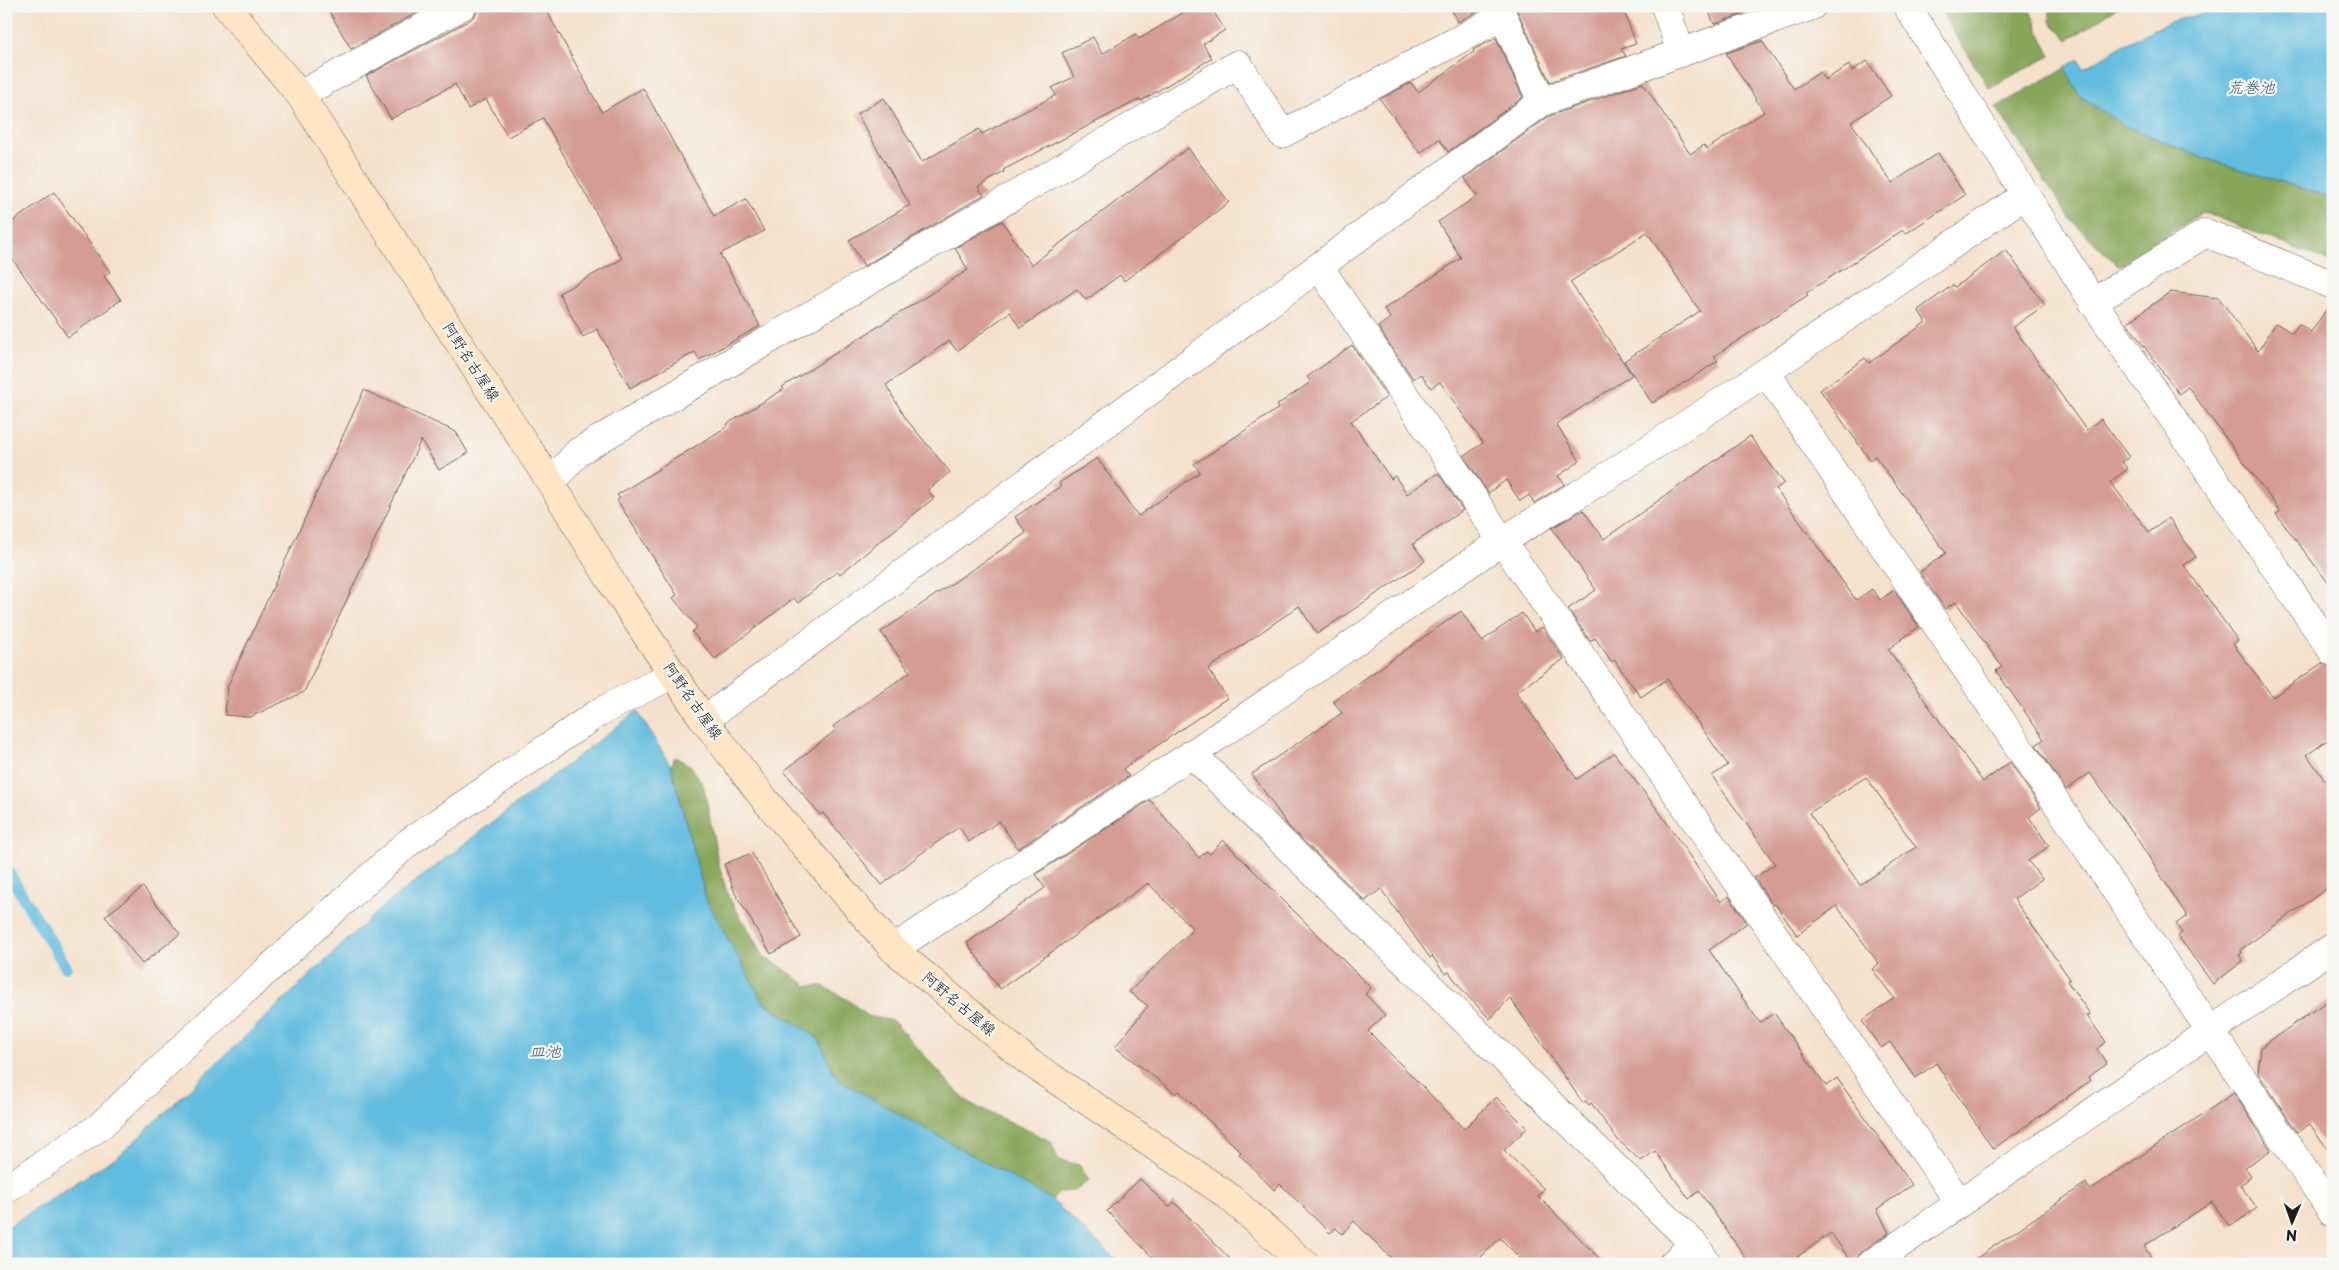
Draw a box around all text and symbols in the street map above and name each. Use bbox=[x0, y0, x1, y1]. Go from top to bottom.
water label: 荒巻池 bbox=[2227, 74, 2276, 98]
street label: 阿野名古屋線 bbox=[438, 317, 506, 405]
street label: 阿野名古屋線 bbox=[659, 657, 729, 744]
street label: 阿野名古屋線 bbox=[918, 965, 1002, 1041]
water label: 皿池 bbox=[529, 1038, 562, 1062]
north arrow bbox=[2266, 1198, 2316, 1248]
text: N bbox=[2286, 1225, 2297, 1246]

